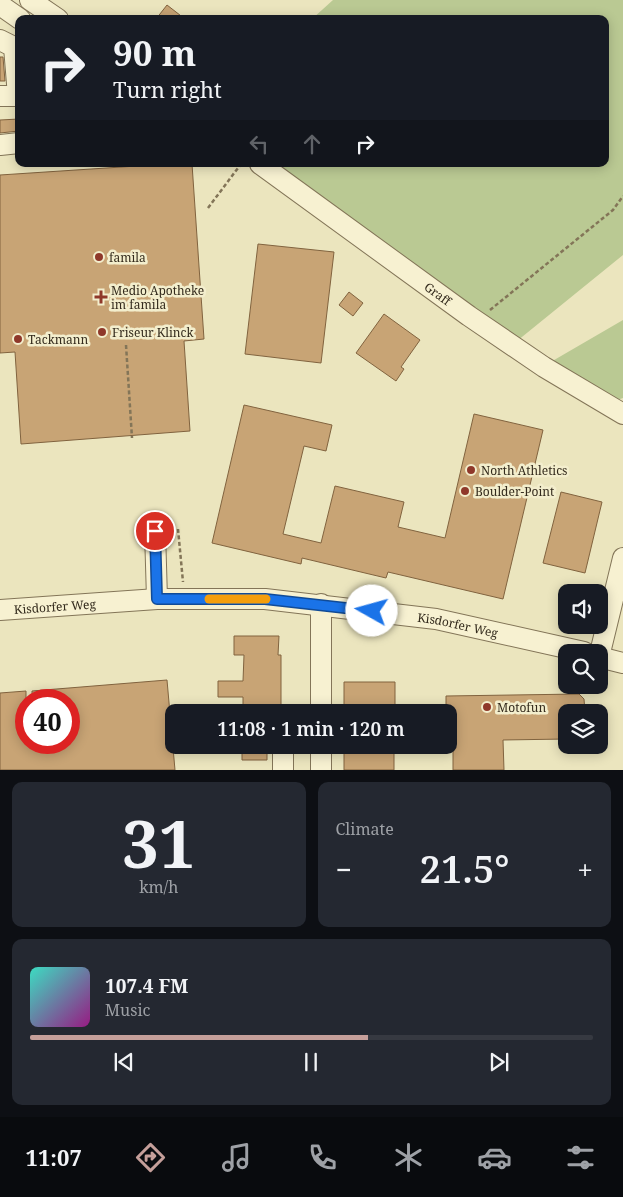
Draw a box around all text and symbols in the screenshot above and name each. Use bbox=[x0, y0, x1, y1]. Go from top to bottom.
text: 90 m bbox=[113, 29, 196, 76]
icon: right bbox=[30, 35, 95, 100]
text: Turn right bbox=[113, 74, 222, 104]
icon: left bbox=[245, 130, 273, 158]
icon: ahead bbox=[298, 130, 326, 158]
icon: right bbox=[351, 130, 379, 158]
place label: famila bbox=[109, 249, 146, 266]
marker: famila bbox=[93, 251, 105, 263]
street label: Graff bbox=[421, 278, 456, 310]
place label: Medio Apotheke im famila bbox=[111, 282, 204, 313]
marker: Medio Apotheke im famila bbox=[95, 291, 107, 303]
place label: Friseur Klinck bbox=[112, 324, 194, 341]
marker: Friseur Klinck bbox=[96, 326, 108, 338]
place label: Tackmann bbox=[28, 331, 89, 348]
marker: Tackmann bbox=[12, 333, 24, 345]
place label: North Athletics bbox=[481, 462, 568, 479]
marker: North Athletics bbox=[465, 464, 477, 476]
place label: Boulder-Point bbox=[475, 483, 554, 500]
marker: Boulder-Point bbox=[459, 485, 471, 497]
pin bbox=[134, 510, 176, 552]
icon: arrive bbox=[141, 517, 169, 545]
position arrow bbox=[345, 584, 397, 636]
map controls bbox=[558, 584, 608, 754]
button: sound bbox=[558, 584, 608, 634]
street label: Kisdorfer Weg bbox=[13, 595, 97, 618]
street label: Kisdorfer Weg bbox=[417, 608, 500, 641]
button: search bbox=[558, 644, 608, 694]
speed limit sign: 40 bbox=[15, 689, 80, 754]
place label: Motofun bbox=[497, 699, 546, 716]
marker: Motofun bbox=[481, 701, 493, 713]
button: layers bbox=[558, 704, 608, 754]
text: 11:08 · 1 min · 120 m bbox=[217, 716, 405, 742]
text: 31 bbox=[122, 799, 195, 887]
text: Climate bbox=[336, 818, 394, 840]
text: 21.5° bbox=[420, 842, 509, 894]
text: − bbox=[336, 850, 352, 888]
text: + bbox=[577, 850, 593, 888]
text: km/h bbox=[139, 876, 178, 898]
text: 107.4 FM bbox=[105, 973, 188, 999]
text: Music bbox=[105, 999, 150, 1021]
icon: previous bbox=[110, 1048, 138, 1076]
icon: pause bbox=[297, 1048, 325, 1076]
icon: next bbox=[485, 1048, 513, 1076]
icon: directions bbox=[133, 1140, 168, 1175]
icon: music bbox=[219, 1140, 254, 1175]
icon: phone bbox=[305, 1140, 340, 1175]
icon: climate bbox=[391, 1140, 426, 1175]
icon: car bbox=[477, 1140, 512, 1175]
icon: filters bbox=[563, 1140, 598, 1175]
text: 11:07 bbox=[25, 1142, 82, 1172]

